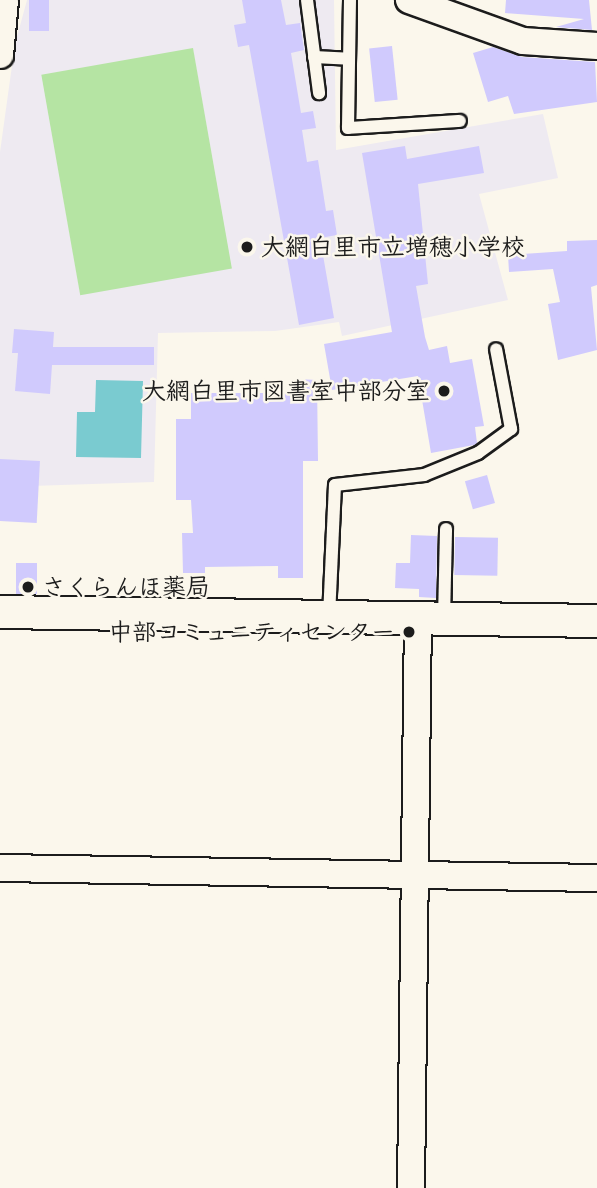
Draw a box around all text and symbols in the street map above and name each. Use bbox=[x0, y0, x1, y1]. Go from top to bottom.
place label: 大網白里市立増穂小学校 bbox=[261, 233, 525, 261]
marker: 大網白里市立増穂小学校 bbox=[239, 239, 255, 255]
place label: 大網白里市図書室中部分室 bbox=[142, 377, 430, 405]
marker: 大網白里市図書室中部分室 bbox=[436, 383, 452, 399]
place label: さくらんほ薬局 bbox=[42, 573, 210, 601]
marker: さくらんほ薬局 bbox=[20, 579, 36, 595]
place label: 中部コミュニティセンター bbox=[107, 618, 395, 646]
marker: 中部コミュニティセンター bbox=[401, 624, 417, 640]

